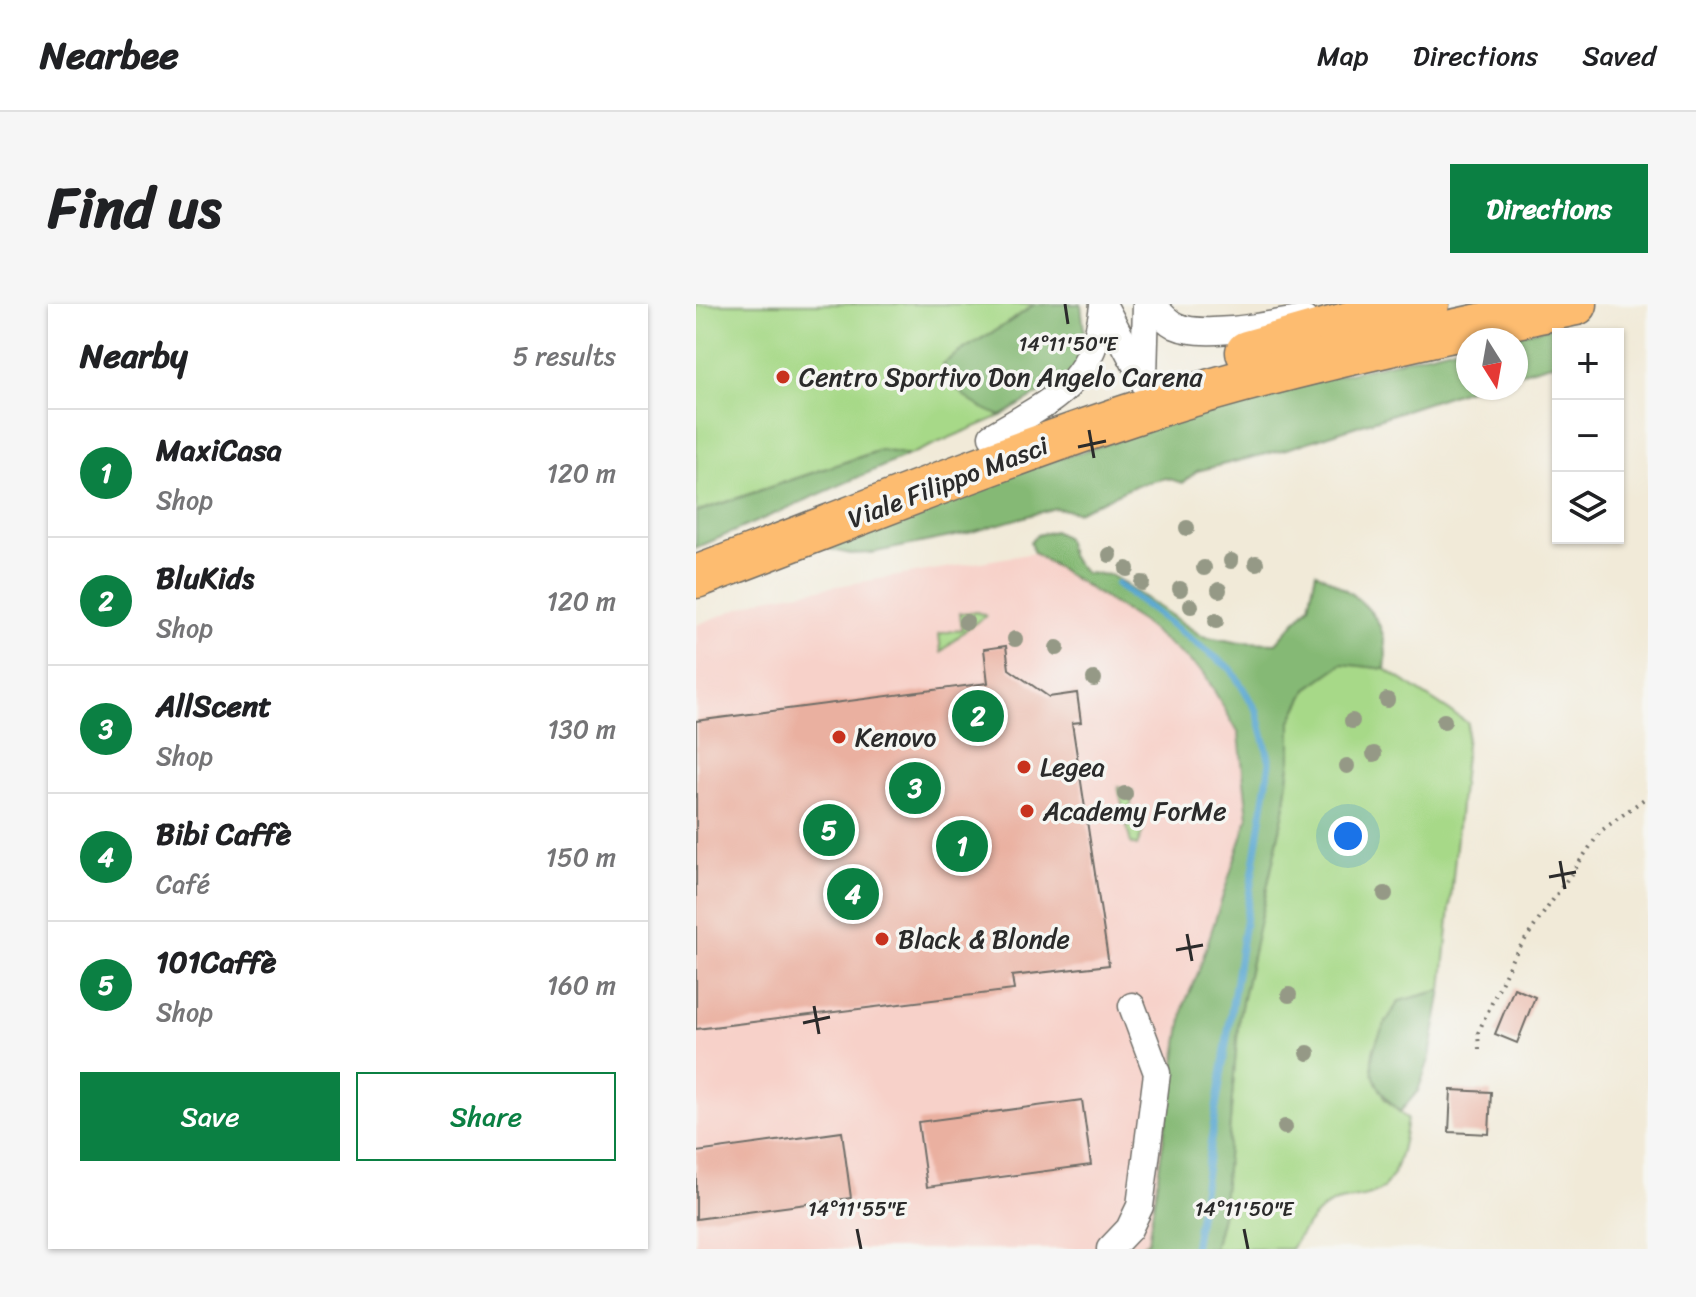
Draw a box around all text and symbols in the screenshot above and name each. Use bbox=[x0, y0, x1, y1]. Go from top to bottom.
text: Nearbee bbox=[40, 22, 179, 89]
text: Map bbox=[1317, 31, 1369, 80]
text: Directions bbox=[1413, 31, 1538, 80]
text: Saved bbox=[1582, 31, 1656, 80]
text: Find us bbox=[48, 159, 221, 258]
button: Directions bbox=[1450, 164, 1648, 253]
text: Nearby bbox=[80, 326, 188, 386]
text: 14°11'50"E bbox=[1019, 327, 1119, 362]
north arrow bbox=[1456, 328, 1528, 400]
map controls bbox=[1552, 328, 1624, 544]
button: + bbox=[1552, 328, 1624, 400]
text: 5 results bbox=[513, 333, 616, 379]
place label: Centro Sportivo Don Angelo Carena bbox=[799, 354, 1203, 400]
marker: Centro Sportivo Don Angelo Carena bbox=[774, 368, 792, 386]
button: − bbox=[1552, 400, 1624, 472]
street label: Viale Filippo Masci bbox=[841, 422, 1056, 541]
text: MaxiCasa bbox=[156, 423, 282, 477]
text: 1 bbox=[100, 450, 112, 496]
text: 120 m bbox=[547, 450, 616, 496]
button: layers bbox=[1552, 472, 1624, 544]
text: Shop bbox=[156, 477, 213, 523]
text: BluKids bbox=[156, 551, 254, 605]
text: 2 bbox=[98, 578, 114, 624]
text: 120 m bbox=[547, 578, 616, 624]
text: Shop bbox=[156, 605, 213, 651]
text: AllScent bbox=[156, 679, 271, 733]
pin: 2 bbox=[952, 686, 1004, 746]
text: 3 bbox=[99, 706, 113, 752]
text: 130 m bbox=[547, 706, 616, 752]
place label: Kenovo bbox=[855, 714, 936, 760]
marker: Kenovo bbox=[830, 728, 848, 746]
text: Shop bbox=[156, 733, 213, 779]
place label: Legea bbox=[1040, 744, 1105, 790]
pin: 3 bbox=[889, 758, 941, 818]
marker: Legea bbox=[1015, 758, 1033, 776]
place label: Academy ForMe bbox=[1042, 788, 1227, 834]
pin: 5 bbox=[803, 800, 855, 860]
marker: Academy ForMe bbox=[1018, 802, 1036, 820]
text: Bibi Caffè bbox=[156, 807, 292, 861]
pin: 1 bbox=[936, 816, 988, 876]
your location bbox=[1328, 816, 1368, 856]
text: 4 bbox=[98, 834, 114, 880]
text: 150 m bbox=[546, 834, 616, 880]
text: Café bbox=[156, 861, 210, 907]
pin: 4 bbox=[827, 864, 879, 924]
place label: Black & Blonde bbox=[898, 916, 1070, 962]
marker: Black & Blonde bbox=[873, 930, 891, 948]
text: 101Caffè bbox=[156, 935, 276, 989]
text: 5 bbox=[98, 962, 114, 1008]
text: 160 m bbox=[547, 962, 616, 1008]
text: Shop bbox=[156, 989, 213, 1035]
button: Save bbox=[80, 1072, 340, 1161]
button: Share bbox=[356, 1072, 616, 1161]
text: 14°11'55"E bbox=[808, 1192, 908, 1227]
text: 14°11'50"E bbox=[1195, 1192, 1295, 1227]

